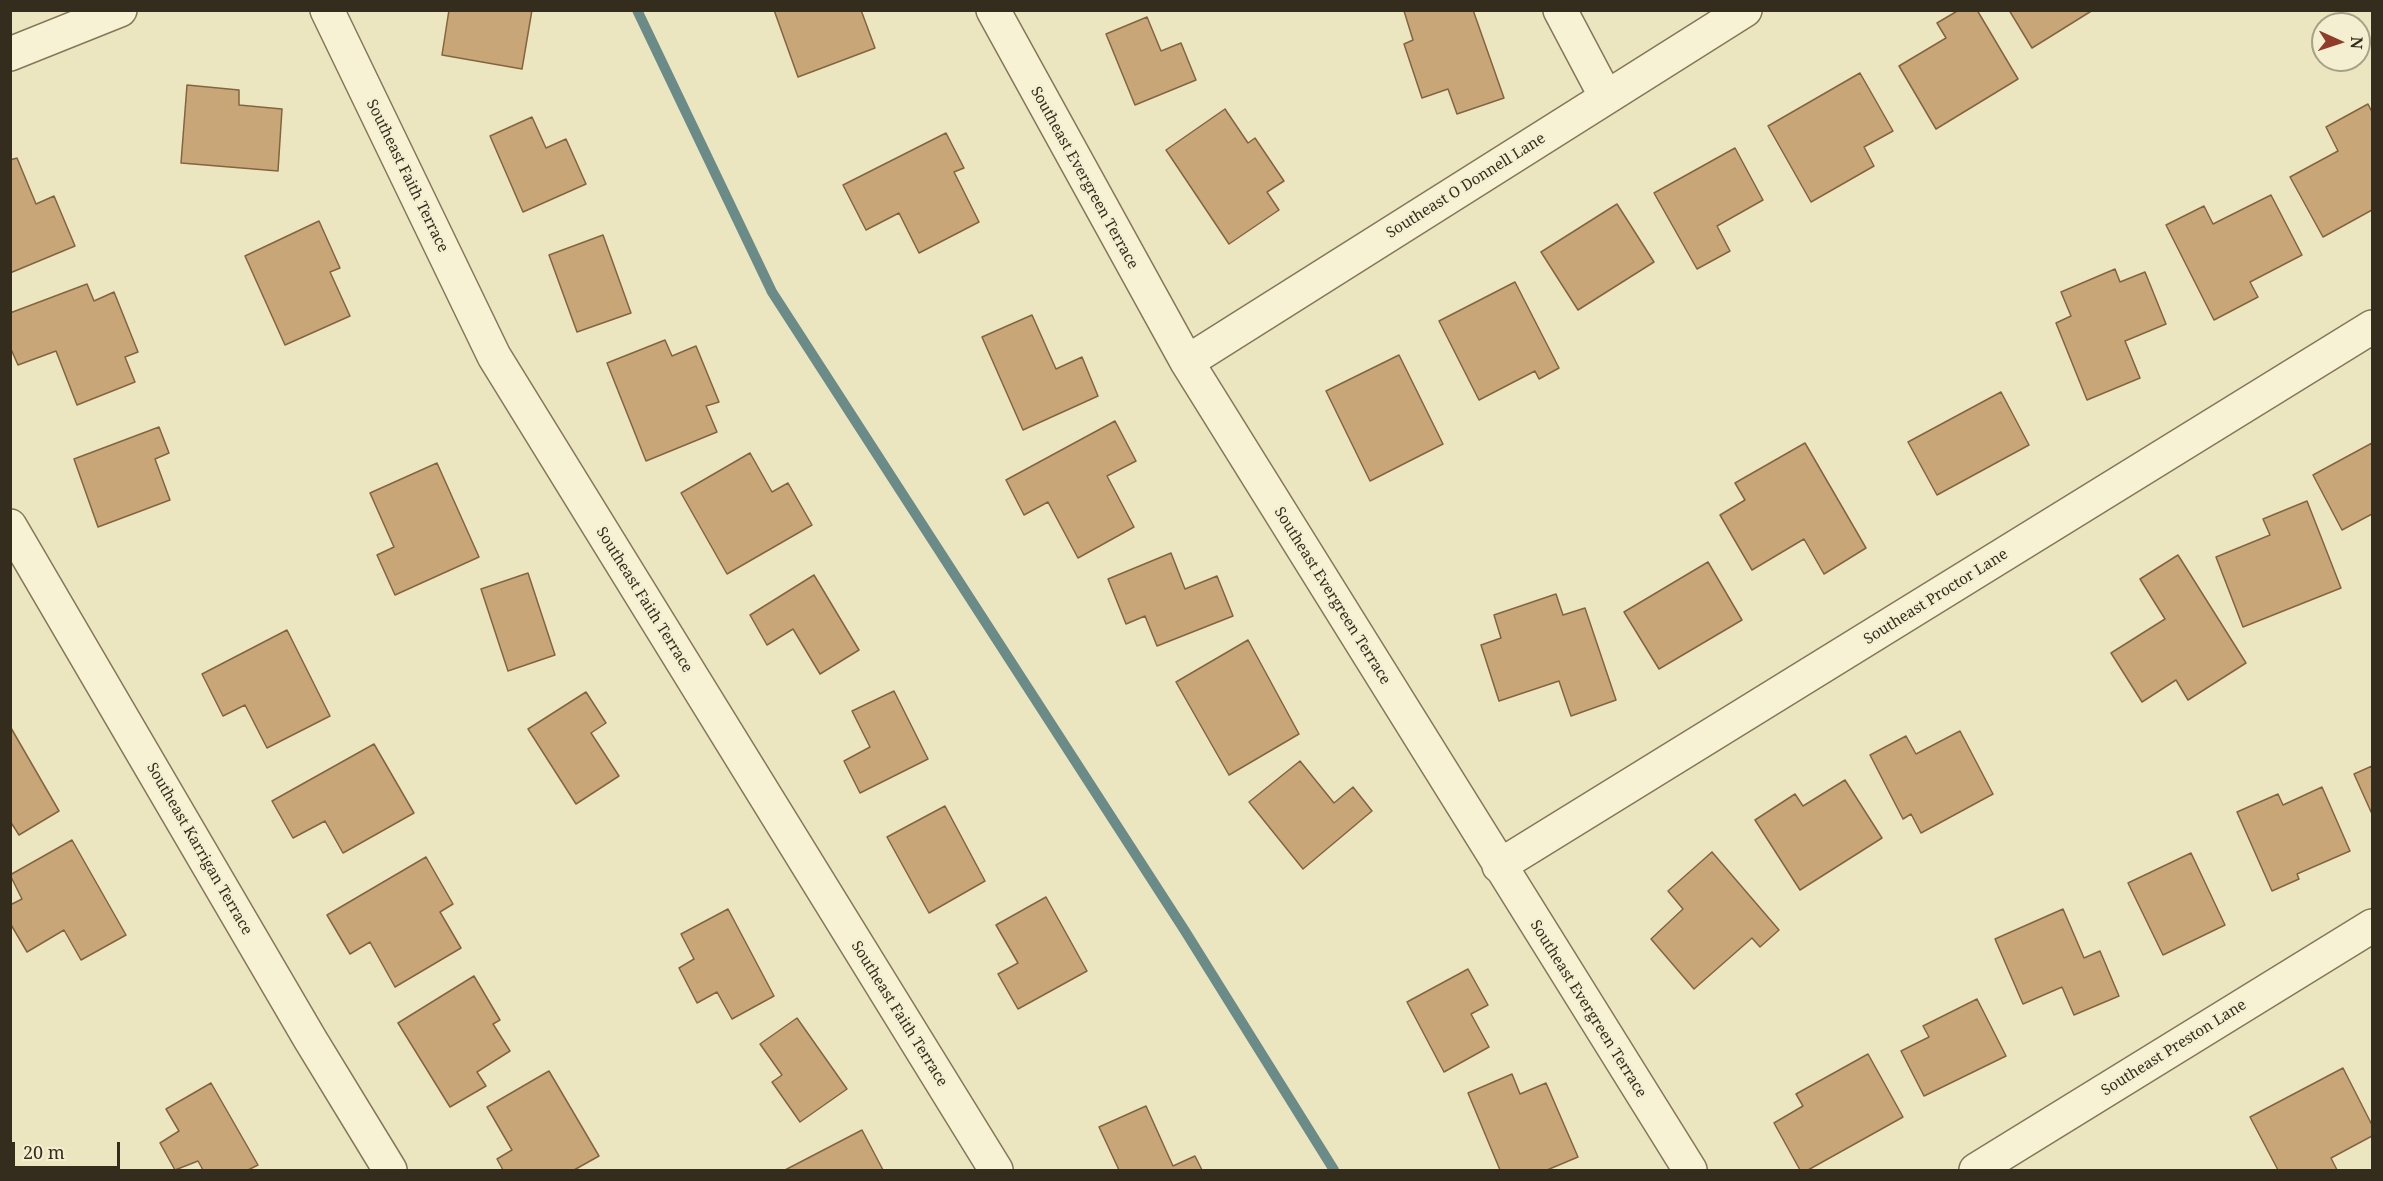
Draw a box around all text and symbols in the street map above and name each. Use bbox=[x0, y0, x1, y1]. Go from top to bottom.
north arrow bbox=[2311, 12, 2371, 72]
text: N bbox=[2346, 36, 2368, 50]
street label: Southeast Evergreen Terrace bbox=[1026, 84, 1142, 272]
street label: Southeast Faith Terrace bbox=[362, 97, 452, 255]
street label: Southeast O Donnell Lane bbox=[1383, 130, 1549, 242]
street label: Southeast Evergreen Terrace bbox=[1270, 504, 1394, 688]
street label: Southeast Faith Terrace bbox=[592, 524, 696, 676]
street label: Southeast Proctor Lane bbox=[1861, 545, 2011, 649]
street label: Southeast Karrigan Terrace bbox=[142, 760, 256, 938]
street label: Southeast Evergreen Terrace bbox=[1526, 917, 1650, 1101]
street label: Southeast Faith Terrace bbox=[847, 938, 951, 1090]
street label: Southeast Preston Lane bbox=[2098, 996, 2250, 1100]
scale bar bbox=[15, 1130, 123, 1168]
text: 20 m bbox=[23, 1140, 65, 1164]

